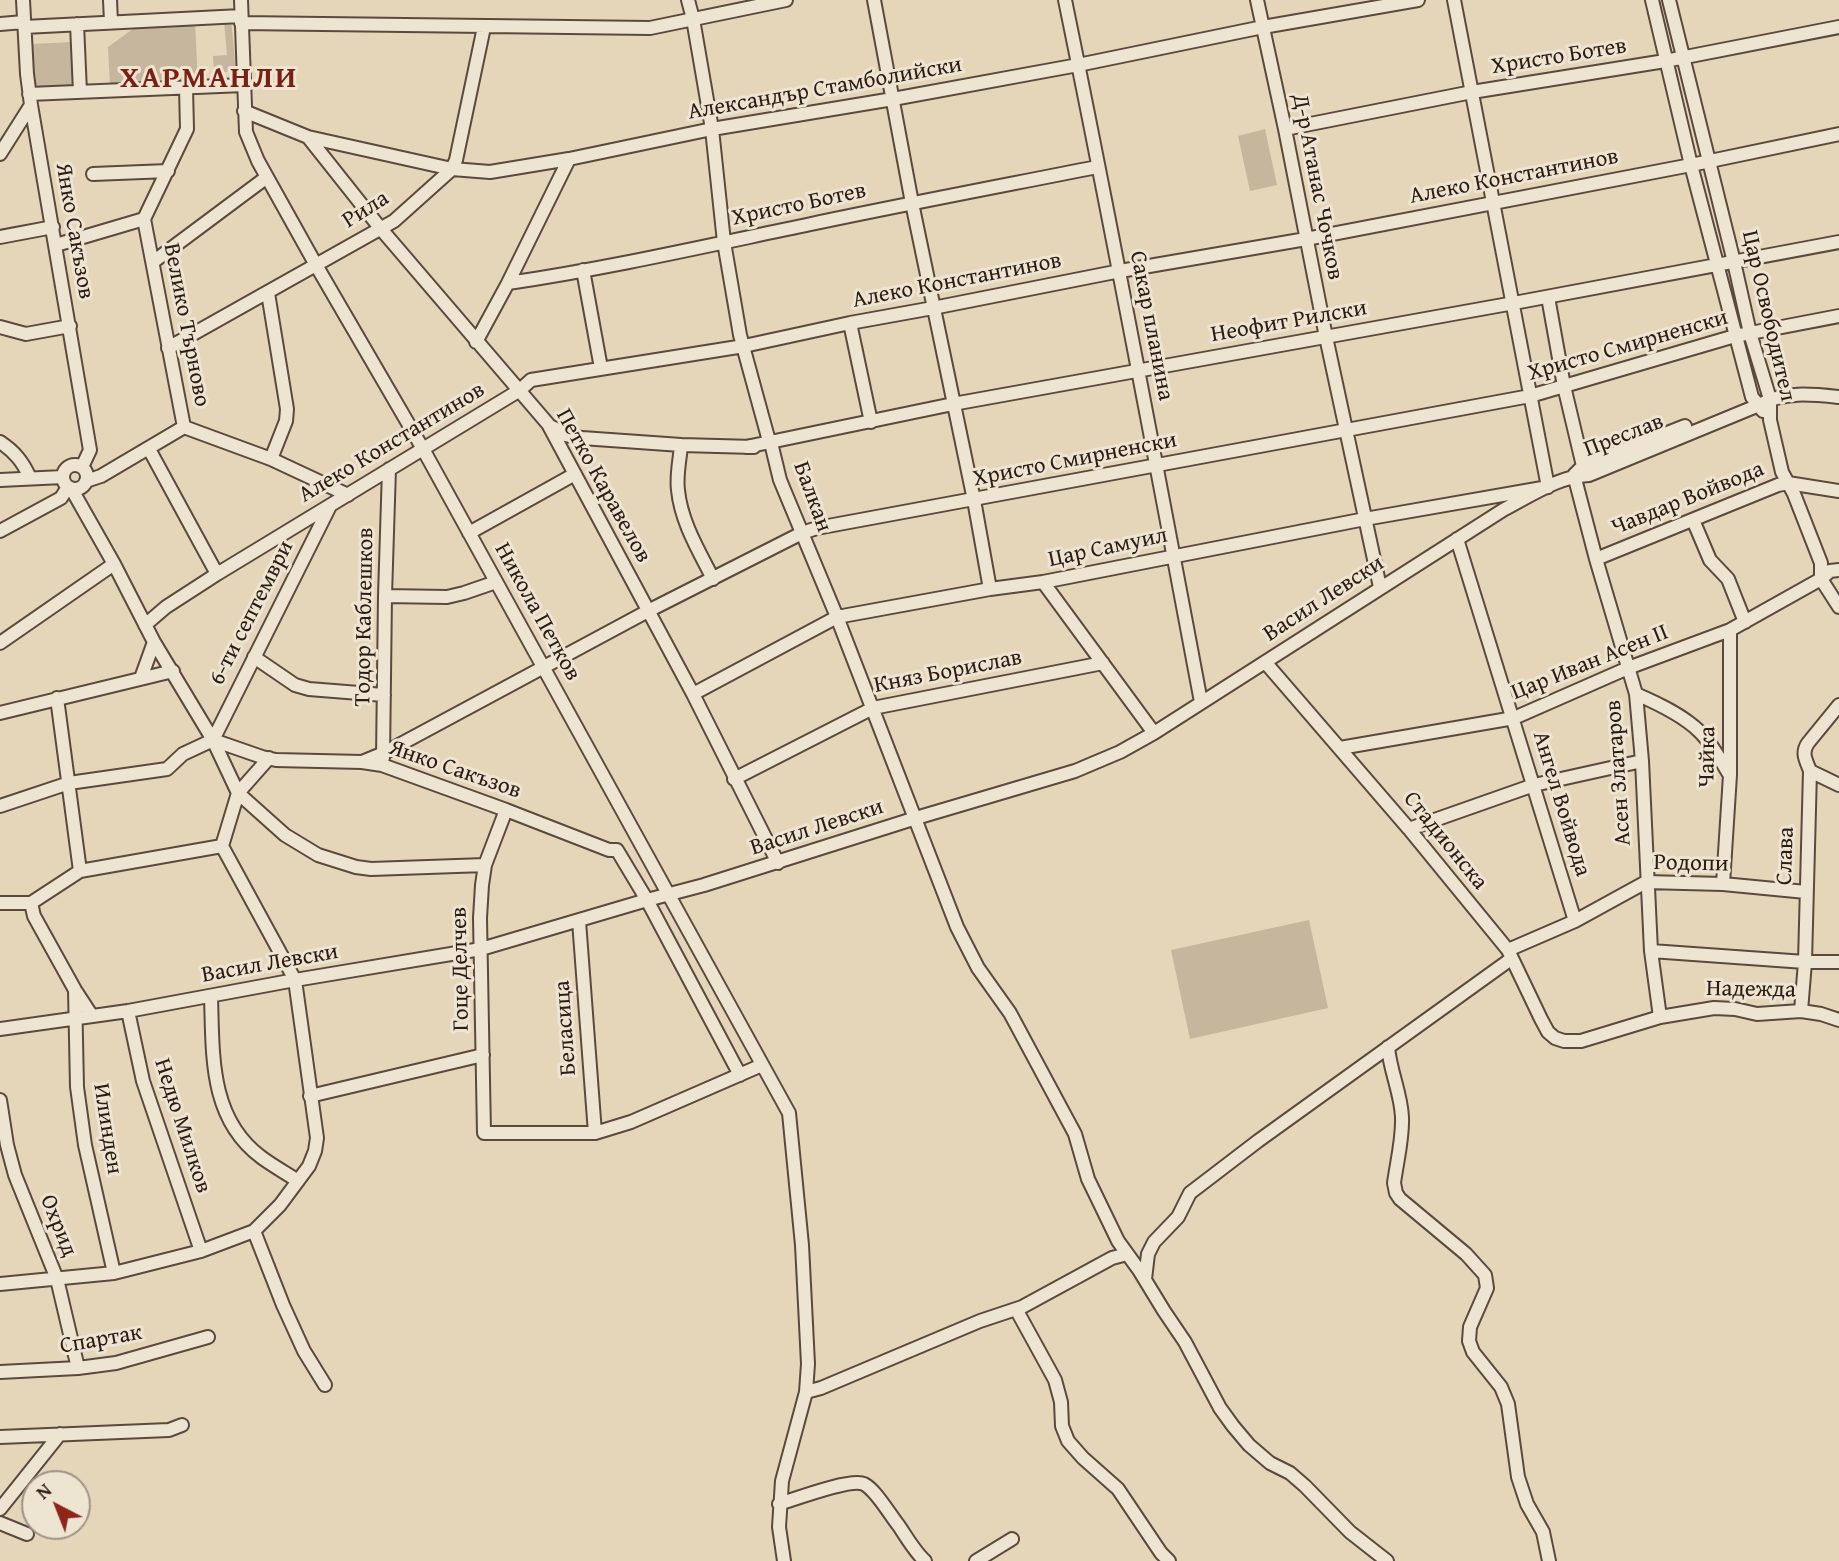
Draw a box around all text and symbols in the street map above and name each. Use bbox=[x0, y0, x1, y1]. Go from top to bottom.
street label: Христо Ботев bbox=[1490, 33, 1628, 81]
street label: Александър Стамболийски bbox=[686, 51, 964, 127]
district label: ХАРМАНЛИ bbox=[121, 61, 297, 97]
street label: Д-р Атанас Чочков bbox=[1285, 92, 1349, 282]
street label: Алеко Константинов bbox=[1407, 143, 1621, 211]
street label: Янко Сакъзов bbox=[48, 161, 100, 301]
street label: Христо Ботев bbox=[729, 177, 869, 233]
street label: Рила bbox=[338, 185, 394, 235]
street label: Цар Освободител bbox=[1735, 228, 1801, 404]
street label: Велико Търново bbox=[157, 241, 215, 409]
street label: Алеко Константинов bbox=[850, 247, 1064, 315]
street label: Сакар планина bbox=[1123, 249, 1179, 403]
street label: Неофит Рилски bbox=[1209, 295, 1369, 349]
street label: Христо Смирненски bbox=[1525, 304, 1731, 388]
street label: Алеко Константинов bbox=[294, 377, 490, 509]
street label: Петко Каравелов bbox=[549, 404, 657, 568]
street label: Преслав bbox=[1580, 408, 1668, 464]
street label: Христо Смирненски bbox=[971, 427, 1179, 493]
street label: Чавдар Войвода bbox=[1608, 456, 1768, 542]
street label: Балкан bbox=[787, 458, 837, 536]
street label: Цар Самуил bbox=[1046, 522, 1170, 574]
street label: Тодор Каблешков bbox=[350, 527, 380, 707]
street label: 6-ти септември bbox=[204, 536, 300, 690]
street label: Никола Петков bbox=[488, 538, 586, 686]
street label: Васил Левски bbox=[1259, 550, 1389, 648]
street label: Цар Иван Асен II bbox=[1507, 619, 1673, 707]
street label: Княз Борислав bbox=[872, 644, 1024, 700]
street label: Асен Златаров bbox=[1600, 699, 1638, 847]
street label: Чайка bbox=[1694, 726, 1722, 788]
street label: Ангел Войвода bbox=[1526, 728, 1596, 880]
street label: Янко Сакъзов bbox=[385, 735, 525, 805]
street label: Стадионска bbox=[1397, 786, 1493, 896]
street label: Васил Левски bbox=[747, 794, 887, 862]
street label: Слава bbox=[1771, 826, 1801, 886]
street label: Родопи bbox=[1653, 850, 1729, 878]
street label: Гоце Делчев bbox=[446, 907, 476, 1031]
street label: Васил Левски bbox=[200, 938, 340, 990]
street label: Надежда bbox=[1706, 975, 1796, 1005]
street label: Беласица bbox=[549, 979, 583, 1077]
street label: Недю Милков bbox=[147, 1055, 217, 1197]
street label: Илинден bbox=[86, 1082, 128, 1176]
street label: Охрид bbox=[33, 1191, 83, 1261]
street label: Спартак bbox=[58, 1319, 144, 1361]
north arrow bbox=[21, 1470, 91, 1540]
text: N bbox=[29, 1476, 57, 1506]

